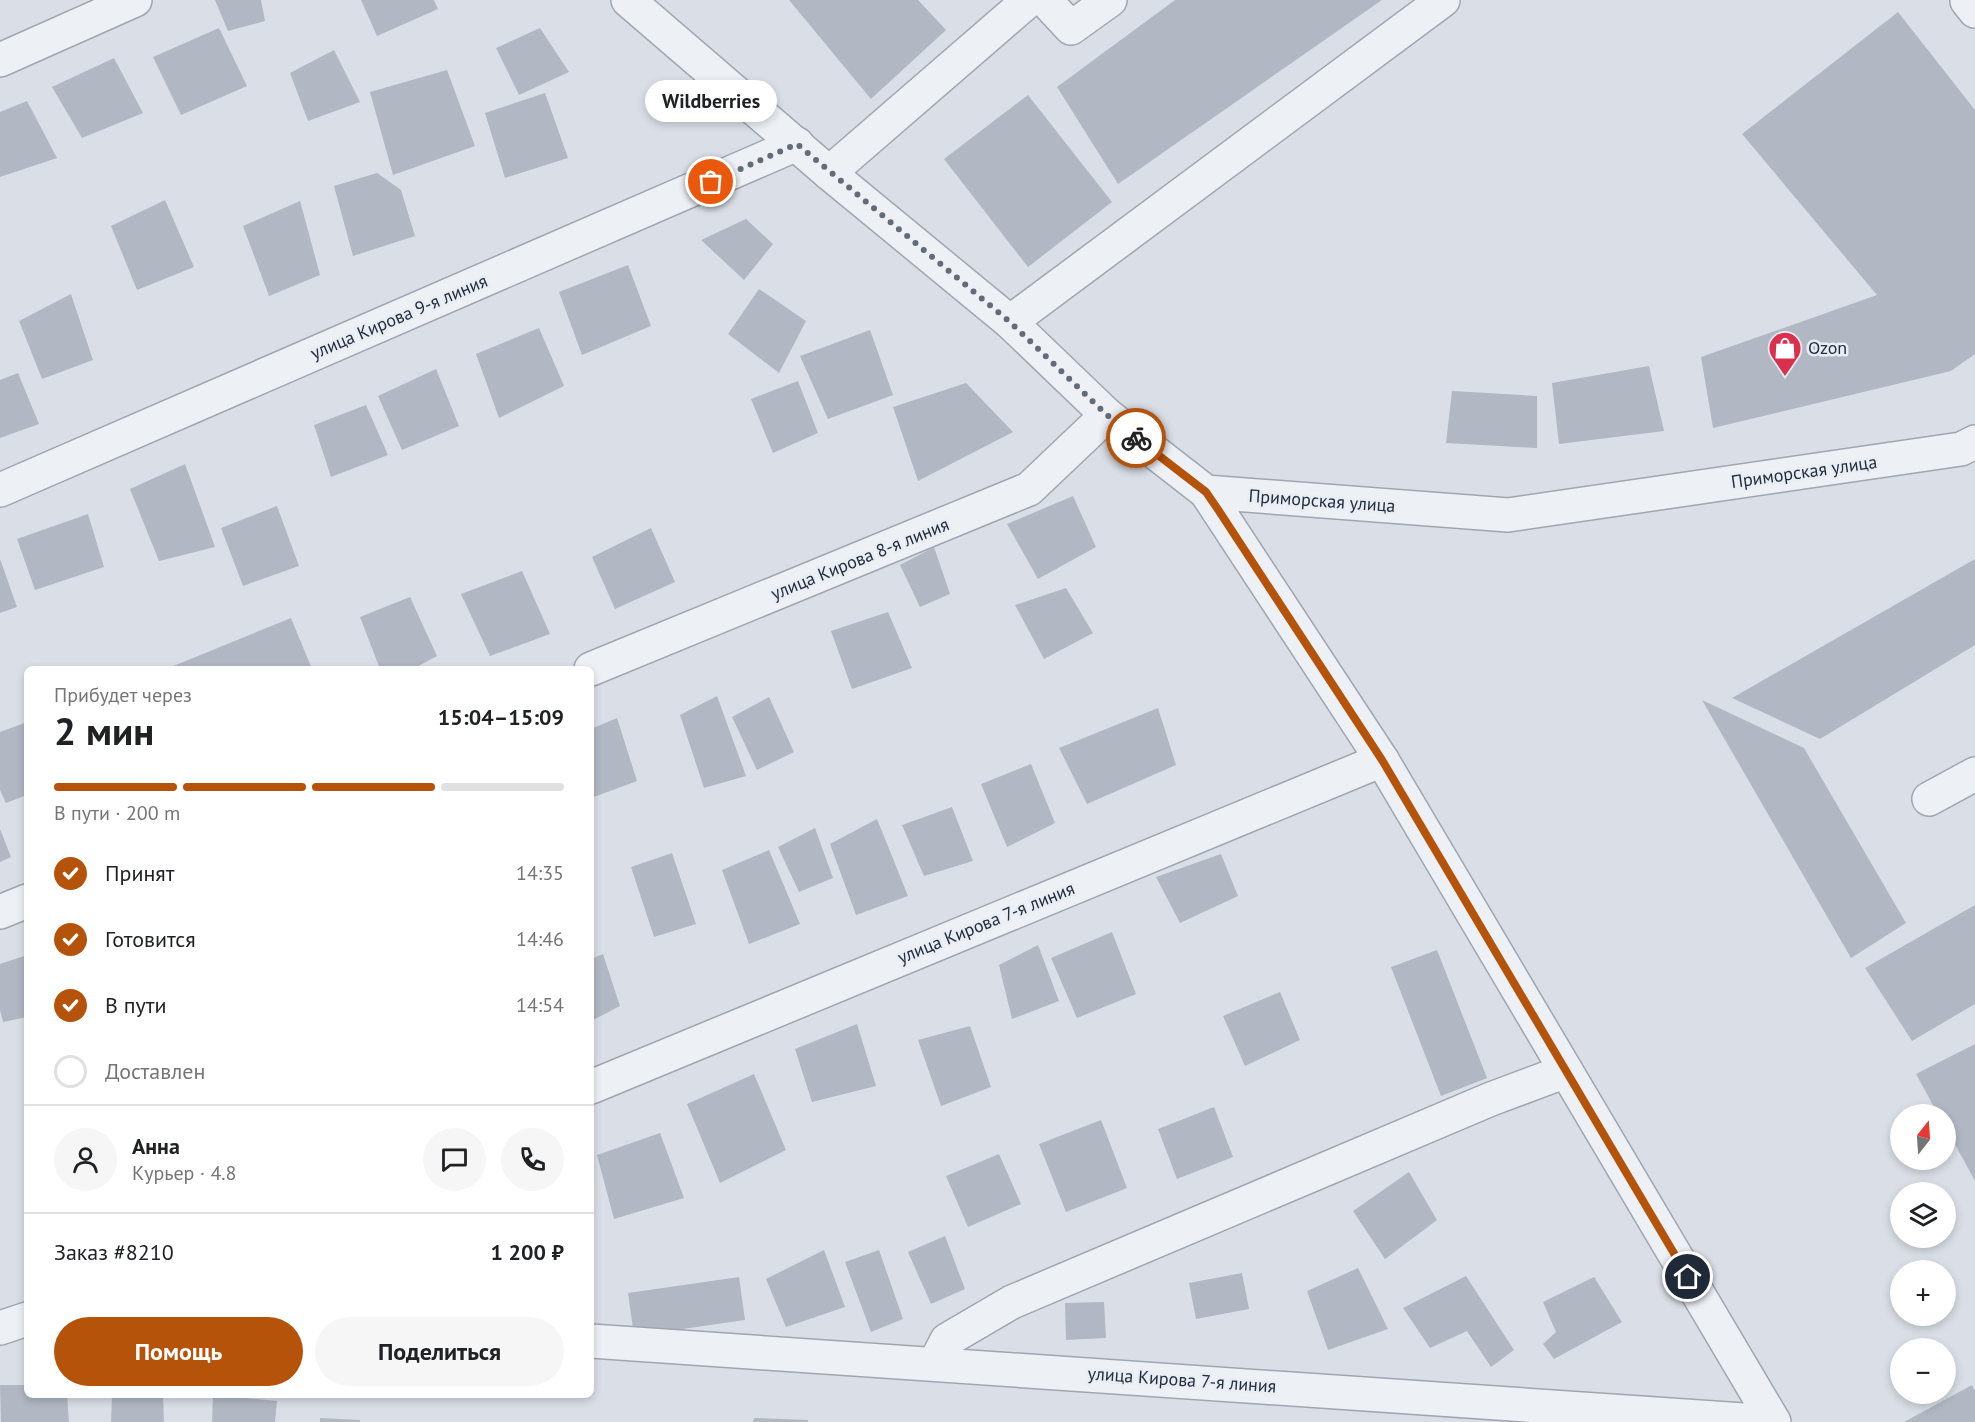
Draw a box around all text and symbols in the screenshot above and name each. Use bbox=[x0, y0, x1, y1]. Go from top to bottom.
callout: Wildberries bbox=[645, 80, 777, 122]
text: Wildberries bbox=[662, 88, 760, 114]
pin bbox=[685, 156, 736, 207]
icon: bag bbox=[694, 165, 727, 198]
street label: улица Кирова 9-я линия bbox=[307, 269, 491, 364]
shop icon: Ozon bbox=[1767, 330, 1803, 377]
place label: Ozon bbox=[1808, 336, 1847, 359]
courier bbox=[1106, 408, 1166, 468]
icon: bike bbox=[1120, 422, 1153, 455]
street label: Приморская улица bbox=[1729, 450, 1878, 493]
street label: Приморская улица bbox=[1248, 484, 1396, 517]
street label: улица Кирова 8-я линия bbox=[767, 512, 952, 605]
text: Прибудет через bbox=[54, 682, 192, 708]
text: 15:04–15:09 bbox=[438, 703, 564, 731]
text: 2 мин bbox=[54, 705, 154, 756]
text: В пути · 200 m bbox=[54, 800, 180, 826]
icon: check bbox=[54, 857, 87, 890]
text: Принят bbox=[105, 859, 175, 887]
text: 14:35 bbox=[516, 860, 564, 886]
street label: улица Кирова 7-я линия bbox=[894, 876, 1078, 969]
icon: check bbox=[54, 923, 87, 956]
text: Готовится bbox=[105, 925, 196, 953]
text: 14:46 bbox=[516, 926, 564, 952]
icon: check bbox=[54, 989, 87, 1022]
text: В пути bbox=[105, 991, 167, 1019]
text: 14:54 bbox=[516, 992, 564, 1018]
text: Доставлен bbox=[105, 1057, 205, 1085]
north arrow bbox=[1890, 1104, 1956, 1170]
map controls bbox=[1890, 1104, 1956, 1404]
button: person bbox=[54, 1128, 117, 1191]
button: chat bbox=[423, 1128, 486, 1191]
button: phone bbox=[501, 1128, 564, 1191]
text: Анна bbox=[132, 1132, 180, 1160]
text: Курьер · 4.8 bbox=[132, 1160, 236, 1186]
button: layers bbox=[1890, 1182, 1956, 1248]
text: Заказ #8210 bbox=[54, 1238, 174, 1266]
text: 1 200 ₽ bbox=[490, 1238, 564, 1266]
pin bbox=[1662, 1251, 1713, 1302]
icon: home bbox=[1671, 1260, 1704, 1293]
button: + bbox=[1890, 1260, 1956, 1326]
button: Помощь bbox=[54, 1317, 303, 1386]
button: Поделиться bbox=[315, 1317, 564, 1386]
button: − bbox=[1890, 1338, 1956, 1404]
street label: улица Кирова 7-я линия bbox=[1087, 1361, 1277, 1398]

